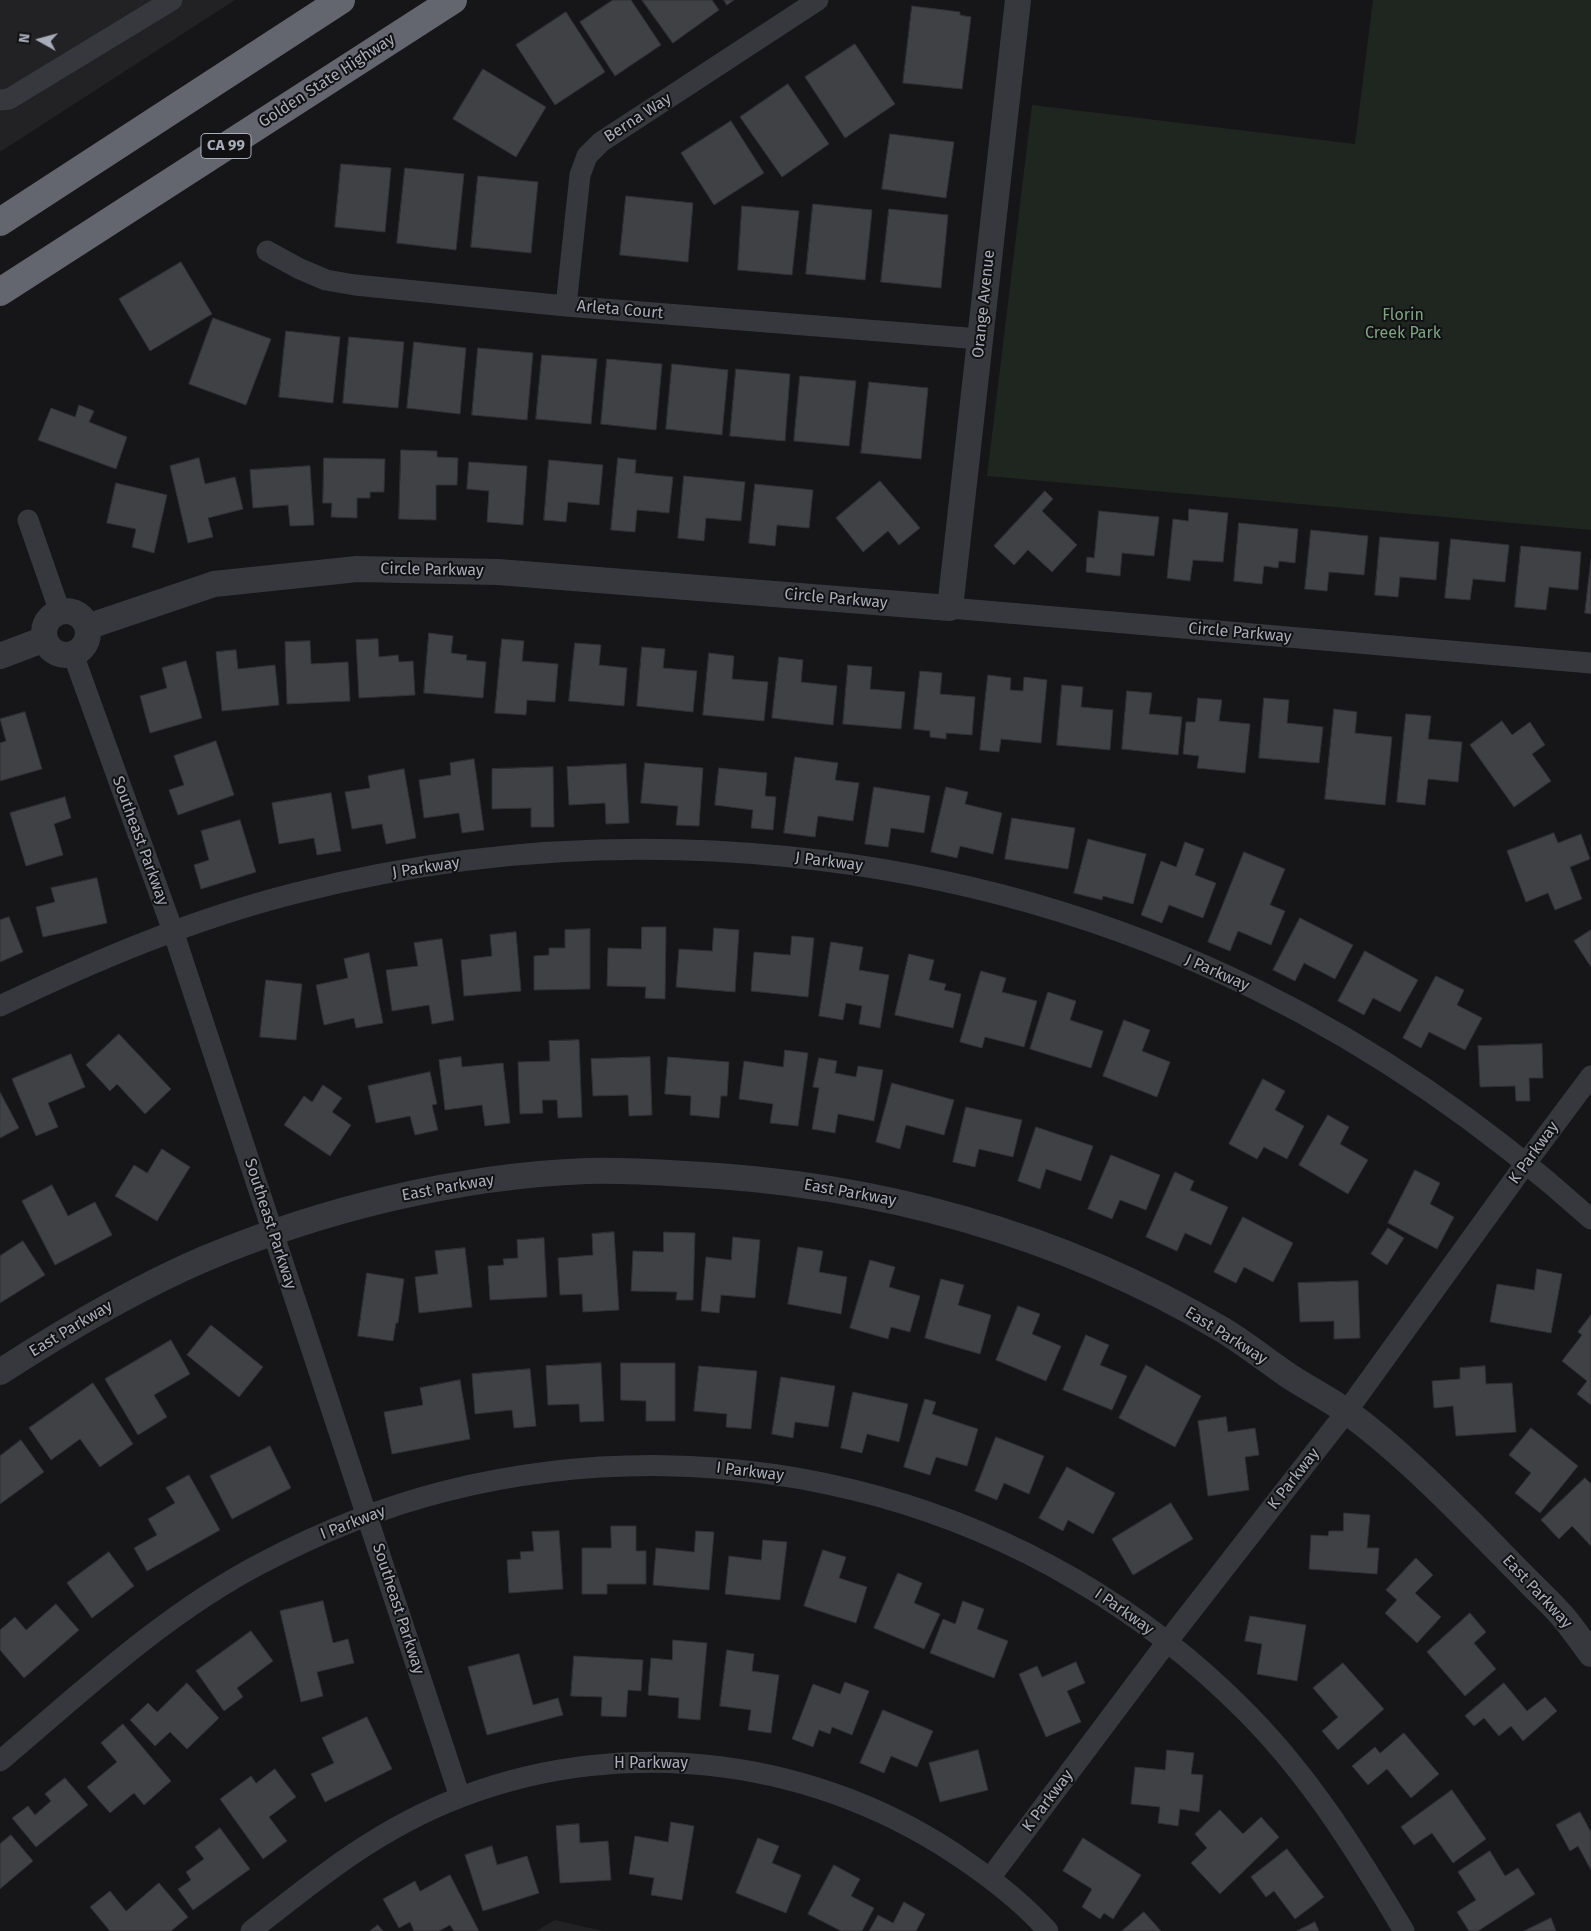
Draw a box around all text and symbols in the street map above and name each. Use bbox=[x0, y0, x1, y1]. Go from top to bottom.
north arrow bbox=[15, 15, 65, 65]
street label: Golden State Highway bbox=[255, 30, 399, 132]
text: N bbox=[16, 32, 34, 44]
street label: Berna Way bbox=[601, 89, 675, 147]
road number: CA 99 bbox=[201, 134, 251, 158]
street label: Orange Avenue bbox=[969, 249, 999, 359]
street label: Arleta Court bbox=[576, 297, 664, 323]
park label: Florin Creek Park bbox=[1365, 306, 1441, 344]
street label: Circle Parkway bbox=[380, 559, 484, 581]
street label: Circle Parkway bbox=[784, 585, 888, 613]
street label: Circle Parkway bbox=[1188, 619, 1292, 647]
street label: Southeast Parkway bbox=[108, 774, 172, 908]
street label: J Parkway bbox=[794, 848, 864, 876]
street label: J Parkway bbox=[391, 853, 461, 883]
street label: J Parkway bbox=[1182, 950, 1252, 996]
street label: K Parkway bbox=[1505, 1118, 1563, 1188]
street label: Southeast Parkway bbox=[240, 1156, 300, 1292]
street label: East Parkway bbox=[400, 1170, 496, 1206]
street label: East Parkway bbox=[802, 1175, 898, 1211]
street label: East Parkway bbox=[26, 1297, 116, 1361]
street label: East Parkway bbox=[1181, 1303, 1271, 1369]
street label: K Parkway bbox=[1264, 1444, 1324, 1514]
street label: I Parkway bbox=[715, 1458, 785, 1486]
street label: I Parkway bbox=[318, 1502, 388, 1544]
street label: Southeast Parkway bbox=[368, 1541, 428, 1677]
street label: East Parkway bbox=[1498, 1551, 1576, 1633]
street label: I Parkway bbox=[1091, 1585, 1157, 1639]
street label: H Parkway bbox=[614, 1754, 688, 1774]
street label: K Parkway bbox=[1018, 1766, 1078, 1836]

